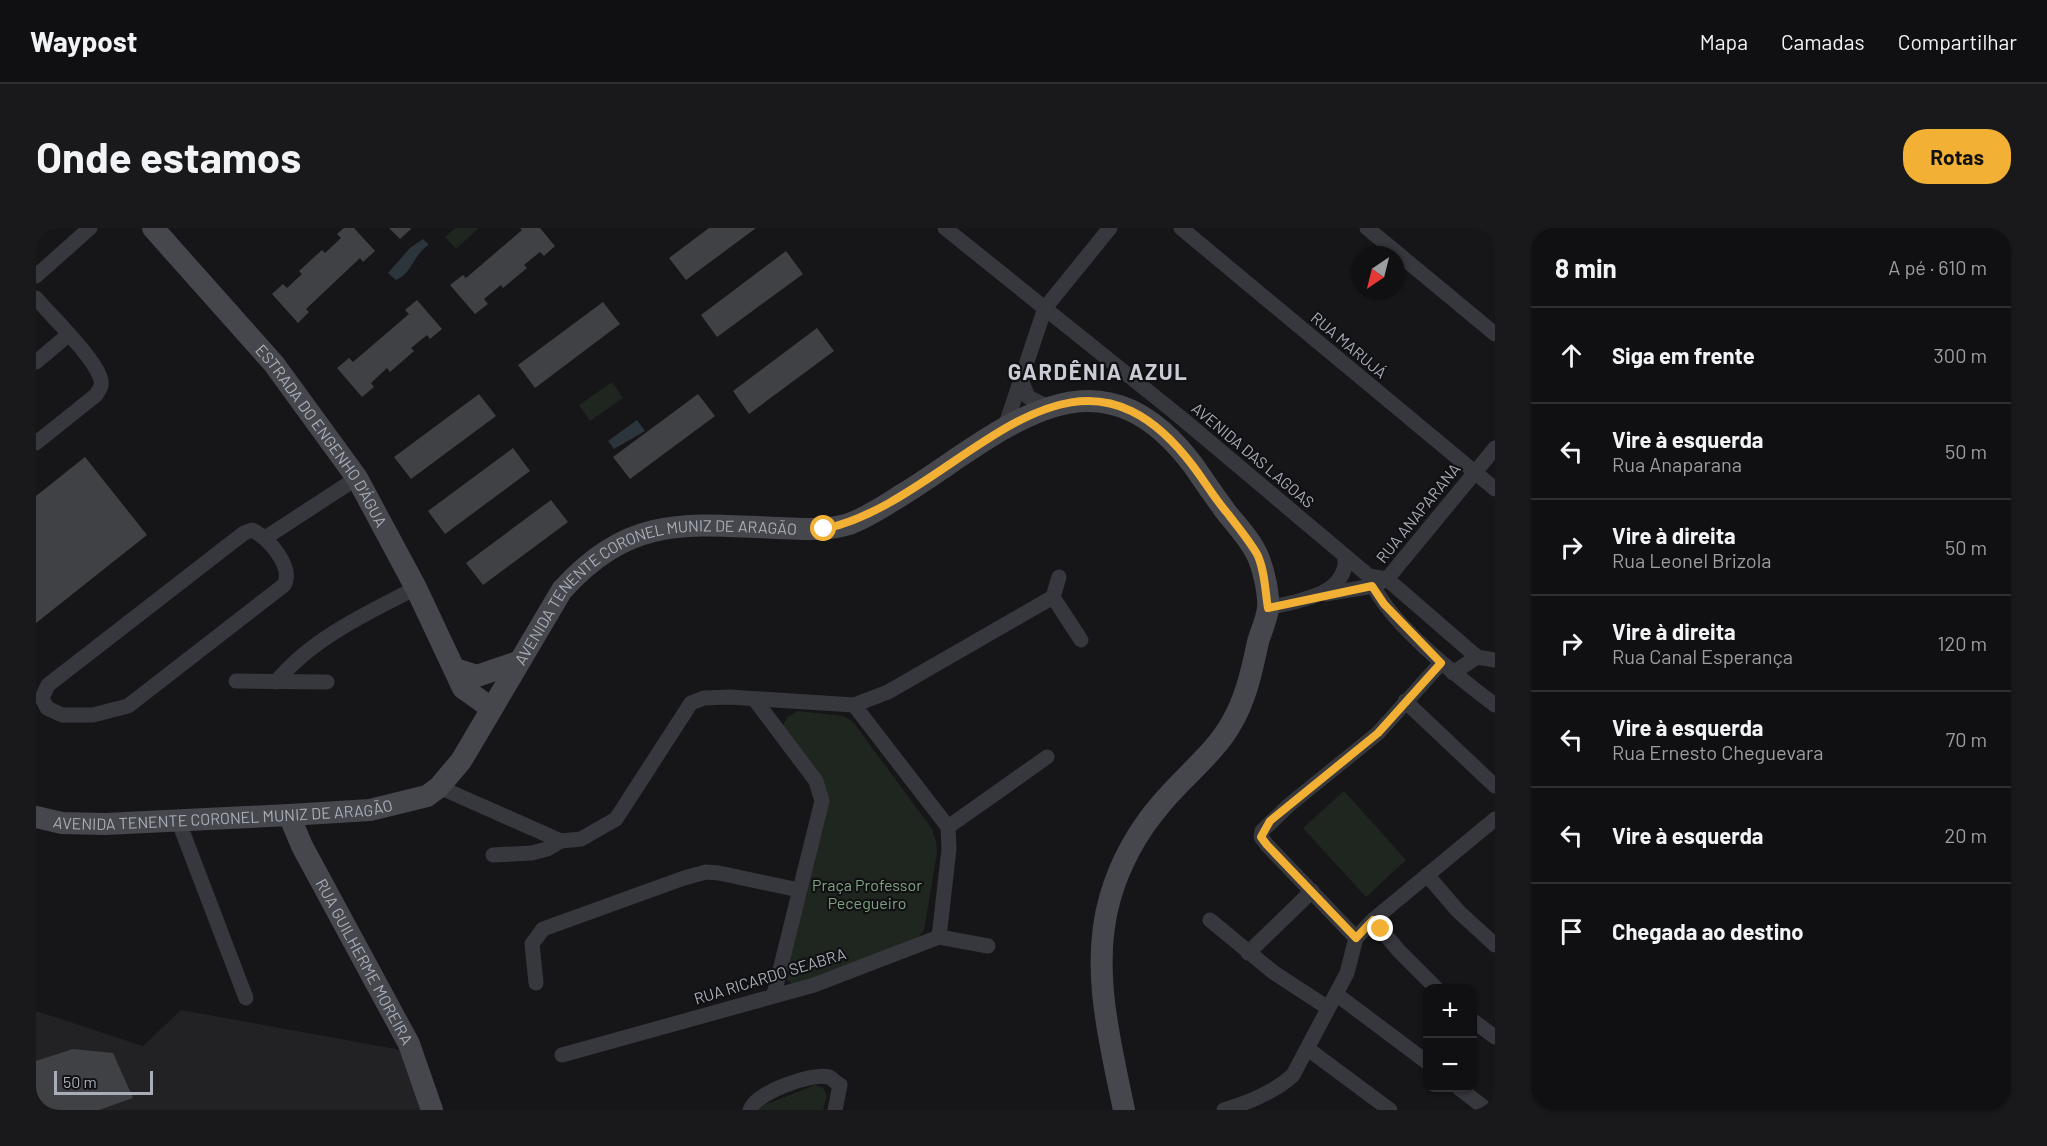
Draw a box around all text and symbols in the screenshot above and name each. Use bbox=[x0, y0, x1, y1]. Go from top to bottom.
text: Waypost bbox=[30, 24, 137, 58]
text: Mapa bbox=[1700, 29, 1748, 54]
text: Camadas bbox=[1781, 29, 1865, 54]
text: Compartilhar bbox=[1898, 29, 2017, 54]
button: Rotas bbox=[1903, 129, 2011, 184]
text: Onde estamos bbox=[36, 131, 301, 181]
north arrow bbox=[1351, 246, 1405, 300]
text: 8 min bbox=[1555, 252, 1617, 283]
text: A pé · 610 m bbox=[1888, 255, 1987, 279]
street label: RUA MARUJÁ bbox=[1308, 307, 1391, 382]
icon: ahead bbox=[1555, 339, 1588, 372]
street label: ESTRADA DO ENGENHO D'ÁGUA bbox=[252, 340, 391, 530]
text: Siga em frente bbox=[1612, 342, 1755, 368]
text: 300 m bbox=[1934, 343, 1987, 367]
district label: GARDÊNIA AZUL bbox=[1008, 358, 1188, 384]
street label: AVENIDA DAS LAGOAS bbox=[1188, 398, 1318, 511]
text: Vire à esquerda bbox=[1612, 426, 1763, 452]
icon: left bbox=[1555, 435, 1588, 468]
text: 50 m bbox=[1945, 439, 1987, 463]
text: Rua Anaparana bbox=[1612, 452, 1742, 476]
street label: RUA ANAPARANA bbox=[1372, 459, 1464, 566]
street label: AVENIDA TENENTE CORONEL MUNIZ DE ARAGÃO bbox=[510, 515, 797, 668]
route start bbox=[810, 515, 836, 541]
text: Vire à direita bbox=[1612, 522, 1736, 548]
icon: right bbox=[1555, 531, 1588, 564]
text: 50 m bbox=[1945, 535, 1987, 559]
text: Rua Leonel Brizola bbox=[1612, 548, 1772, 572]
text: Vire à direita bbox=[1612, 618, 1736, 644]
icon: right bbox=[1555, 627, 1588, 660]
text: 120 m bbox=[1937, 631, 1987, 655]
text: Rua Canal Esperança bbox=[1612, 644, 1793, 668]
text: Vire à esquerda bbox=[1612, 714, 1763, 740]
icon: left bbox=[1555, 723, 1588, 756]
text: 70 m bbox=[1946, 727, 1987, 751]
text: Rua Ernesto Cheguevara bbox=[1612, 740, 1823, 764]
street label: AVENIDA TENENTE CORONEL MUNIZ DE ARAGÃO bbox=[52, 795, 394, 833]
icon: left bbox=[1555, 819, 1588, 852]
text: Vire à esquerda bbox=[1612, 822, 1763, 848]
text: 20 m bbox=[1944, 823, 1987, 847]
street label: RUA GUILHERME MOREIRA bbox=[312, 875, 418, 1048]
park label: Praça Professor Pecegueiro bbox=[812, 875, 922, 912]
route end bbox=[1367, 915, 1393, 941]
icon: arrive bbox=[1555, 915, 1588, 948]
text: Chegada ao destino bbox=[1612, 918, 1803, 944]
street label: RUA RICARDO SEABRA bbox=[692, 943, 848, 1008]
map controls bbox=[1423, 984, 1477, 1092]
button: + bbox=[1423, 984, 1477, 1038]
button: − bbox=[1423, 1038, 1477, 1092]
scale bar bbox=[54, 1068, 153, 1096]
text: 50 m bbox=[63, 1072, 97, 1091]

